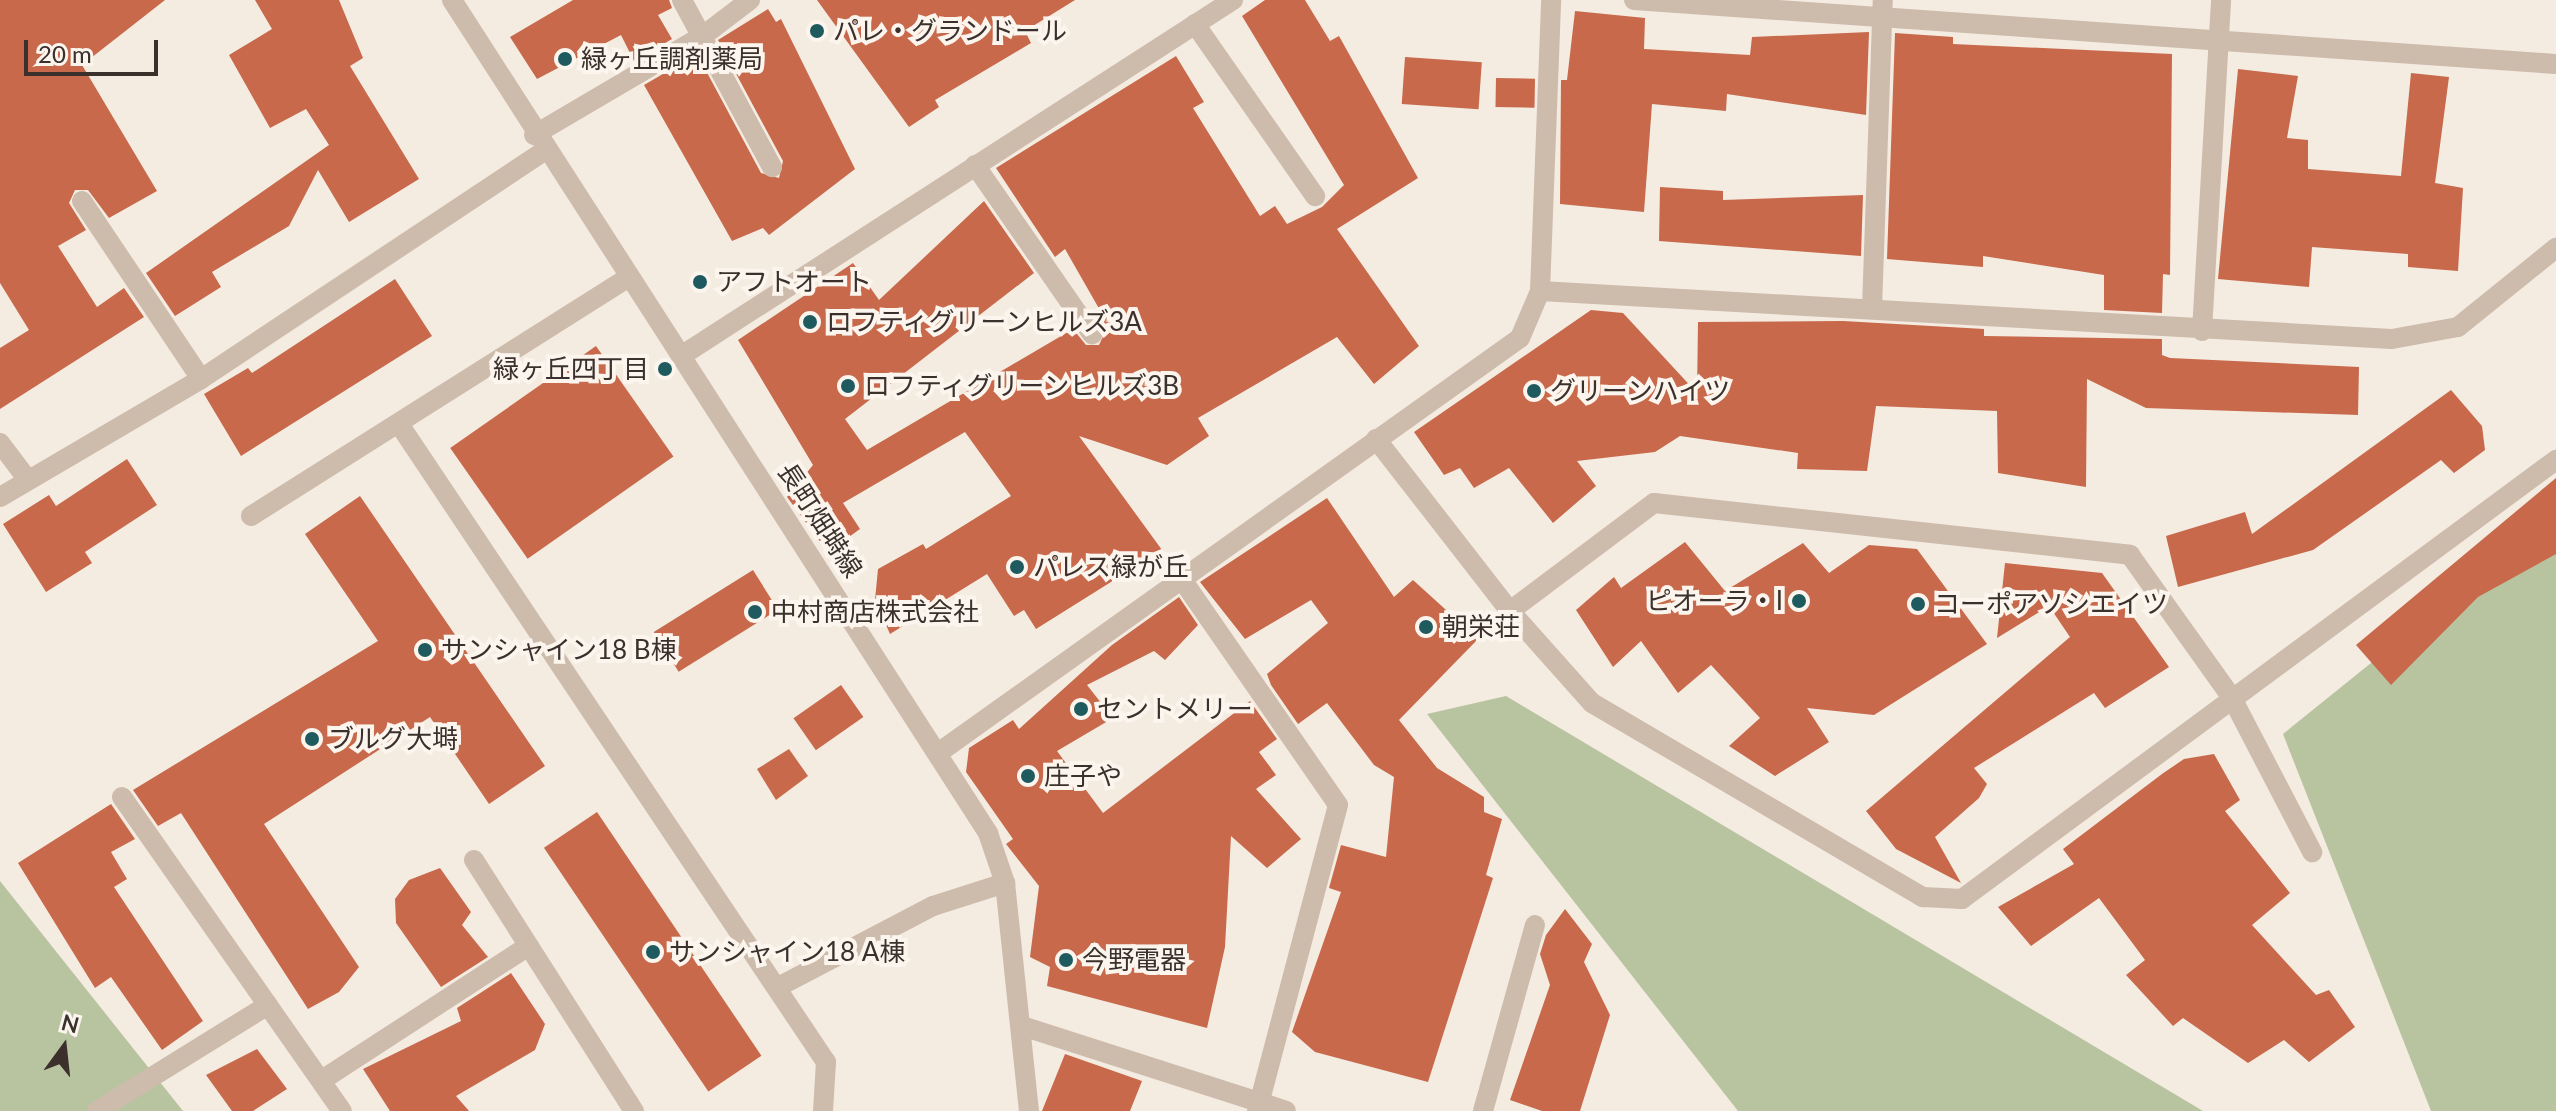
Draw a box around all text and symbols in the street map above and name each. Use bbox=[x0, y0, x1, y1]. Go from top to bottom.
place label: パレ・グランドール bbox=[833, 15, 1067, 47]
marker: パレ・グランドール bbox=[808, 22, 826, 40]
scale bar bbox=[28, 24, 162, 74]
text: 20 m bbox=[38, 39, 92, 68]
place label: 緑ヶ丘調剤薬局 bbox=[581, 43, 763, 75]
marker: 緑ヶ丘調剤薬局 bbox=[556, 50, 574, 68]
place label: アフトオート bbox=[716, 266, 872, 298]
marker: アフトオート bbox=[691, 273, 709, 291]
place label: ロフティグリーンヒルズ3A bbox=[826, 306, 1145, 338]
marker: ロフティグリーンヒルズ3A bbox=[801, 313, 819, 331]
place label: 緑ヶ丘四丁目 bbox=[493, 353, 649, 385]
marker: 緑ヶ丘四丁目 bbox=[656, 360, 674, 378]
place label: ロフティグリーンヒルズ3B bbox=[864, 370, 1182, 402]
place label: グリーンハイツ bbox=[1550, 375, 1732, 407]
marker: ロフティグリーンヒルズ3B bbox=[839, 377, 857, 395]
marker: グリーンハイツ bbox=[1525, 382, 1543, 400]
street label: 長町畑塒線 bbox=[772, 457, 868, 583]
place label: パレス緑が丘 bbox=[1033, 551, 1189, 583]
marker: パレス緑が丘 bbox=[1008, 558, 1026, 576]
place label: ピオーラ・I bbox=[1646, 585, 1783, 617]
place label: コーポアソシエイツ bbox=[1934, 588, 2168, 620]
marker: ピオーラ・I bbox=[1790, 592, 1808, 610]
marker: コーポアソシエイツ bbox=[1909, 595, 1927, 613]
place label: 中村商店株式会社 bbox=[771, 596, 979, 628]
marker: 中村商店株式会社 bbox=[746, 603, 764, 621]
place label: 朝栄荘 bbox=[1442, 611, 1520, 643]
marker: 朝栄荘 bbox=[1417, 618, 1435, 636]
place label: サンシャイン18 B棟 bbox=[441, 634, 677, 666]
marker: サンシャイン18 B棟 bbox=[416, 641, 434, 659]
place label: セントメリー bbox=[1097, 693, 1253, 725]
marker: セントメリー bbox=[1072, 700, 1090, 718]
place label: ブルグ大塒 bbox=[328, 723, 458, 755]
marker: ブルグ大塒 bbox=[303, 730, 321, 748]
place label: 庄子や bbox=[1044, 760, 1122, 792]
marker: 庄子や bbox=[1019, 767, 1037, 785]
place label: サンシャイン18 A棟 bbox=[669, 936, 905, 968]
marker: サンシャイン18 A棟 bbox=[644, 943, 662, 961]
place label: 今野電器 bbox=[1082, 944, 1186, 976]
marker: 今野電器 bbox=[1057, 951, 1075, 969]
north arrow bbox=[24, 1007, 104, 1087]
text: N bbox=[59, 1008, 82, 1039]

